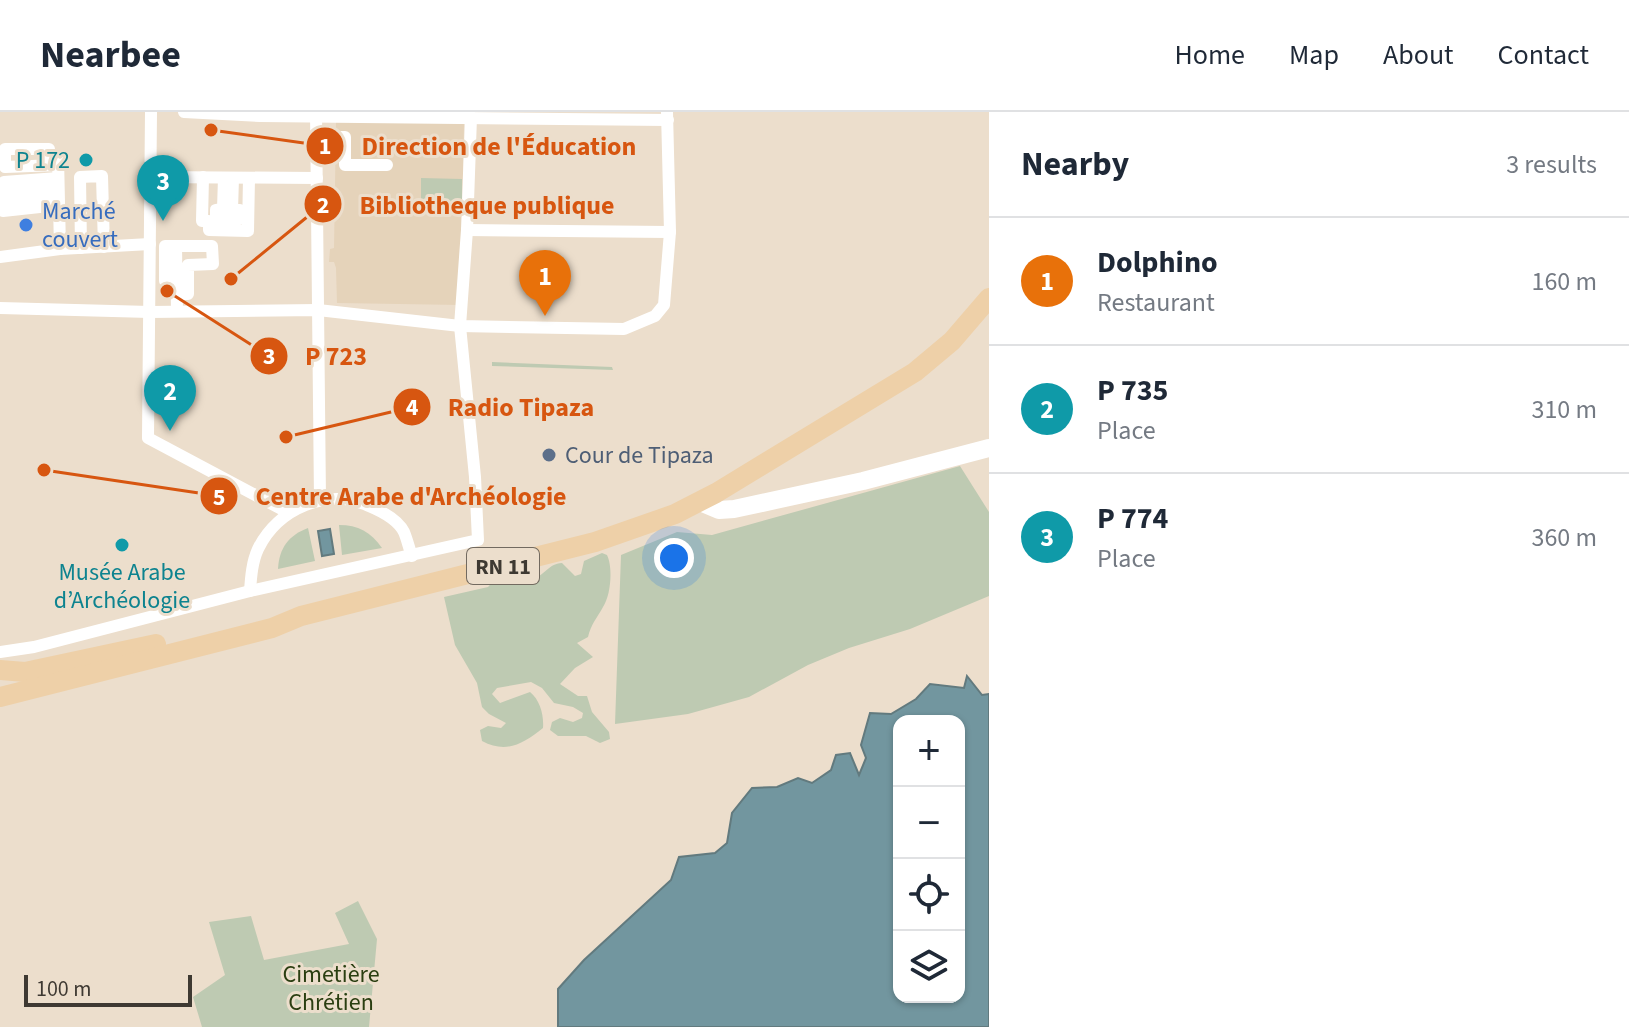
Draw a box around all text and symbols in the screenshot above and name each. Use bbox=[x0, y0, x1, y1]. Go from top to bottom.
text: Nearbee bbox=[40, 28, 181, 82]
text: Home bbox=[1174, 35, 1245, 75]
text: Map bbox=[1289, 35, 1339, 75]
text: About bbox=[1383, 35, 1454, 75]
text: Contact bbox=[1498, 35, 1589, 75]
callout: Direction de l'Éducation bbox=[305, 121, 652, 171]
text: Direction de l'Éducation bbox=[362, 128, 636, 165]
text: 1 bbox=[319, 129, 331, 164]
text: Nearby bbox=[1021, 140, 1129, 189]
place label: P 172 bbox=[16, 143, 70, 178]
text: 3 results bbox=[1506, 146, 1597, 183]
marker: P 172 bbox=[77, 151, 95, 169]
pin: 3 bbox=[137, 155, 189, 221]
callout: Bibliotheque publique bbox=[303, 179, 630, 229]
text: Bibliotheque publique bbox=[359, 187, 615, 224]
text: 2 bbox=[317, 188, 329, 223]
place label: Marché couvert bbox=[42, 194, 118, 257]
marker: Marché couvert bbox=[17, 216, 35, 234]
text: Dolphino bbox=[1097, 241, 1218, 284]
pin: 1 bbox=[519, 250, 571, 316]
text: 1 bbox=[1040, 263, 1054, 300]
text: 160 m bbox=[1531, 263, 1597, 300]
text: Restaurant bbox=[1097, 284, 1215, 321]
callout: P 723 bbox=[249, 331, 383, 381]
text: P 723 bbox=[305, 338, 367, 375]
text: 3 bbox=[263, 339, 275, 374]
pin: 2 bbox=[144, 365, 196, 431]
text: P 735 bbox=[1097, 369, 1168, 412]
callout: Radio Tipaza bbox=[392, 382, 610, 432]
text: Radio Tipaza bbox=[448, 389, 594, 426]
text: 4 bbox=[406, 390, 419, 425]
text: 2 bbox=[1040, 391, 1054, 428]
text: 310 m bbox=[1531, 391, 1597, 428]
text: Place bbox=[1097, 412, 1156, 449]
place label: Cour de Tipaza bbox=[565, 438, 714, 473]
marker: Cour de Tipaza bbox=[540, 446, 558, 464]
callout: Centre Arabe d'Archéologie bbox=[199, 471, 583, 521]
text: Centre Arabe d'Archéologie bbox=[255, 478, 567, 515]
text: 5 bbox=[213, 480, 225, 515]
text: P 774 bbox=[1097, 497, 1168, 540]
text: 3 bbox=[1040, 519, 1054, 556]
text: 360 m bbox=[1531, 519, 1597, 556]
marker: Musée Arabe d’Archéologie bbox=[113, 536, 131, 554]
your location bbox=[654, 538, 694, 578]
text: Place bbox=[1097, 540, 1156, 577]
road number: RN 11 bbox=[467, 548, 539, 584]
place label: Musée Arabe d’Archéologie bbox=[54, 555, 190, 618]
map controls bbox=[893, 715, 965, 1003]
button: + bbox=[893, 715, 965, 787]
button: − bbox=[893, 787, 965, 859]
button: locate bbox=[893, 859, 965, 931]
button: layers bbox=[893, 931, 965, 1003]
park label: Cimetière Chrétien bbox=[282, 957, 380, 1020]
scale bar bbox=[24, 971, 192, 1007]
text: 100 m bbox=[36, 973, 91, 1005]

